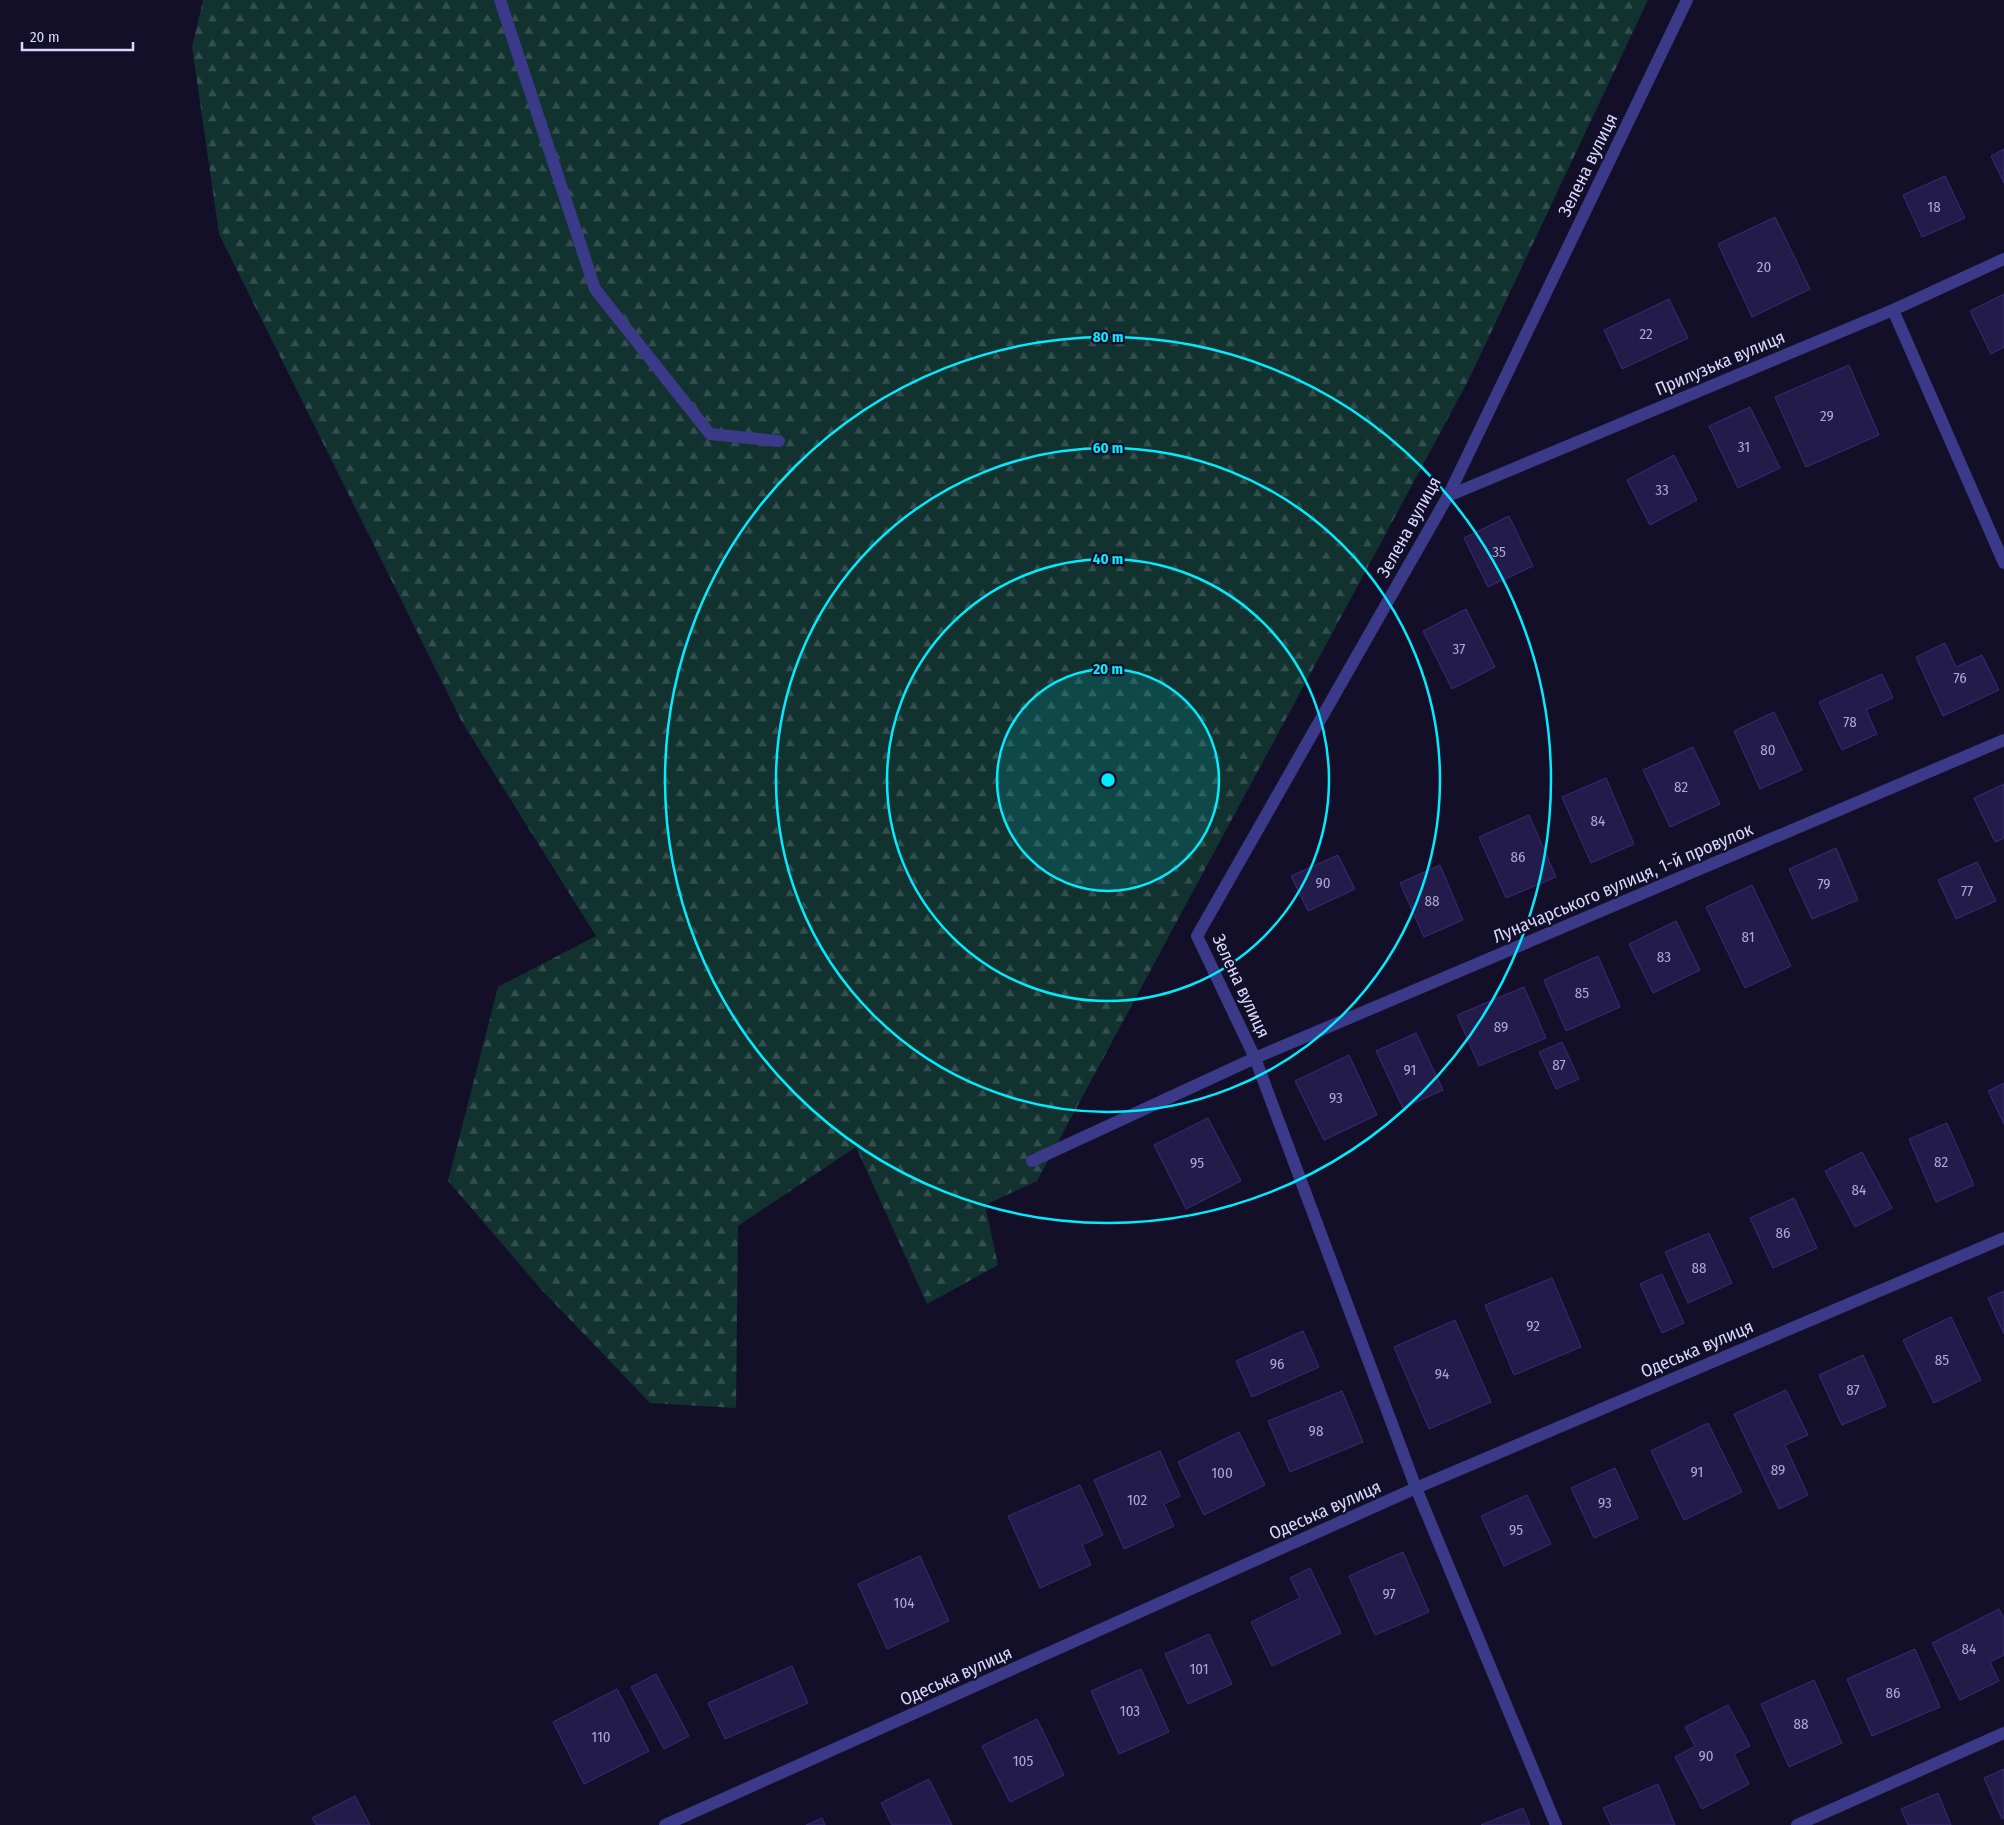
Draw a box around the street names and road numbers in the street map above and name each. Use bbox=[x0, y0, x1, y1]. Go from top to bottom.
street label: Зелена вулиця bbox=[1554, 110, 1622, 220]
street label: Прилузька вулиця bbox=[1652, 326, 1788, 400]
street label: Зелена вулиця bbox=[1372, 473, 1446, 581]
street label: Луначарського вулиця, 1-й провулок bbox=[1490, 818, 1757, 948]
street label: Зелена вулиця bbox=[1207, 931, 1275, 1041]
street label: Одеська вулиця bbox=[1637, 1315, 1757, 1383]
street label: Одеська вулиця bbox=[1266, 1475, 1384, 1545]
street label: Одеська вулиця bbox=[897, 1641, 1015, 1711]

